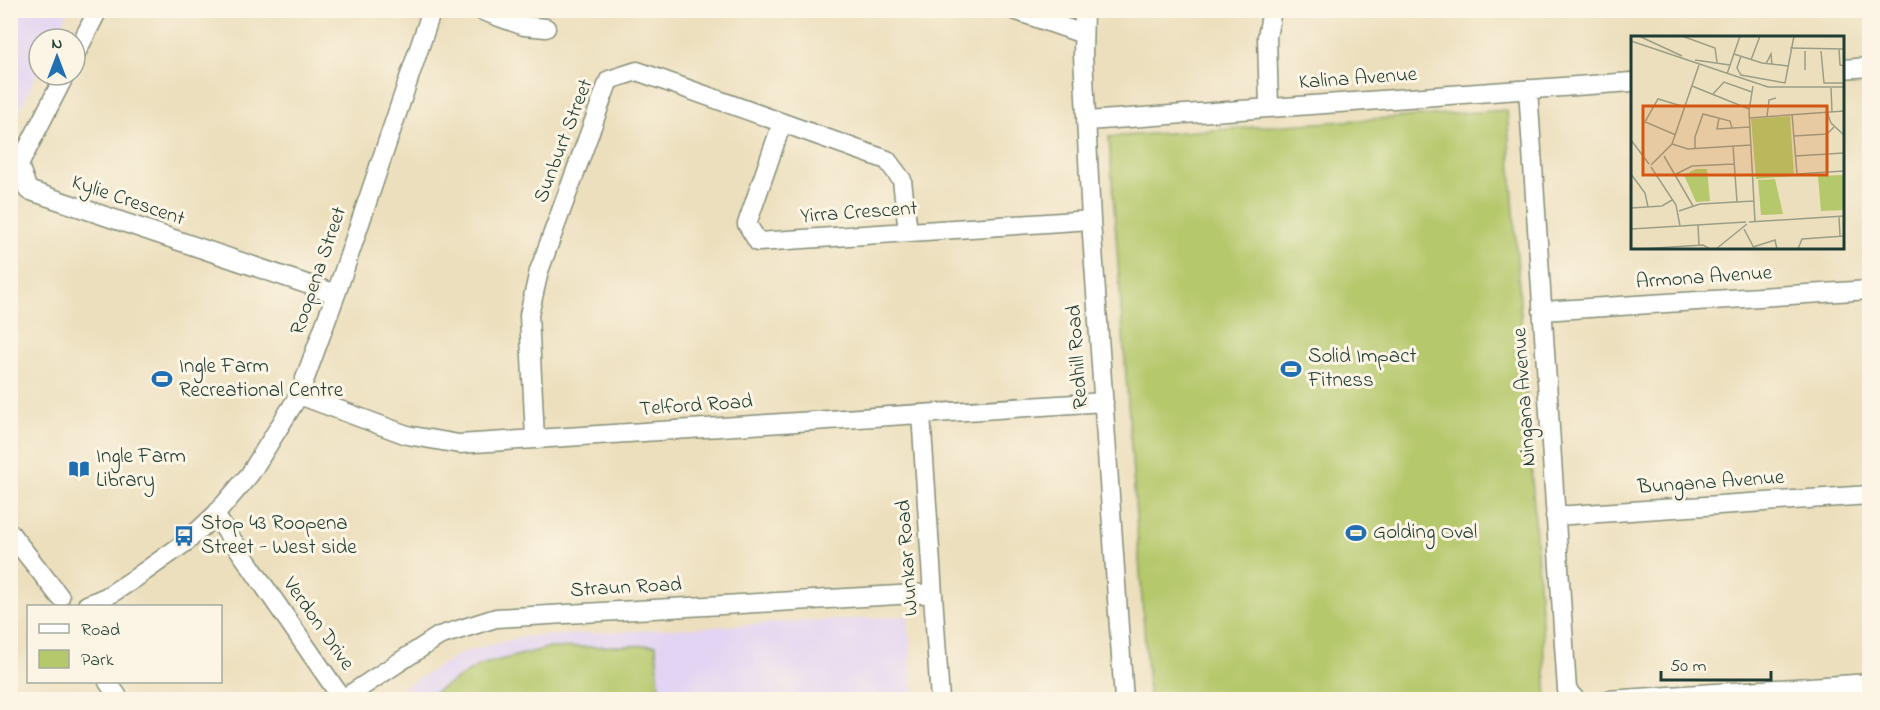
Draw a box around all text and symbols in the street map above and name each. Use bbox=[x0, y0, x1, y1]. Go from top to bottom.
north arrow bbox=[27, 27, 87, 87]
text: N bbox=[52, 32, 63, 56]
inset map bbox=[1631, 36, 1844, 249]
street label: Kalina Avenue bbox=[1298, 60, 1419, 98]
street label: Sunburt Street bbox=[527, 75, 601, 207]
street label: Kylie Crescent bbox=[67, 168, 189, 236]
street label: Yirra Crescent bbox=[799, 194, 919, 232]
street label: Roopena Street bbox=[283, 203, 355, 339]
street label: Armona Avenue bbox=[1635, 258, 1774, 298]
street label: Redhill Road bbox=[1059, 304, 1097, 410]
street label: Ningana Avenue bbox=[1505, 326, 1547, 467]
place label: Solid Impact Fitness bbox=[1307, 342, 1417, 396]
place label: Ingle Farm Recreational Centre bbox=[179, 352, 344, 406]
sports icon: Solid Impact Fitness bbox=[1279, 357, 1303, 381]
sports icon: Ingle Farm Recreational Centre bbox=[150, 367, 174, 391]
street label: Telford Road bbox=[638, 387, 754, 425]
place label: Ingle Farm Library bbox=[96, 442, 186, 498]
library icon: Ingle Farm Library bbox=[67, 457, 91, 481]
street label: Bungana Avenue bbox=[1636, 463, 1786, 505]
street label: Wunkar Road bbox=[889, 499, 927, 617]
place label: Stop 43 Roopena Street - West side bbox=[201, 509, 357, 563]
place label: Golding Oval bbox=[1373, 518, 1477, 550]
sports icon: Golding Oval bbox=[1344, 521, 1368, 545]
bus stop icon: Stop 43 Roopena Street - West side bbox=[172, 524, 196, 548]
street label: Verdon Drive bbox=[274, 570, 362, 677]
street label: Straun Road bbox=[569, 570, 683, 606]
legend bbox=[27, 605, 222, 683]
text: Road bbox=[81, 618, 120, 644]
scale bar bbox=[1661, 644, 1770, 682]
text: Park bbox=[81, 648, 114, 674]
text: 50 m bbox=[1670, 654, 1707, 680]

